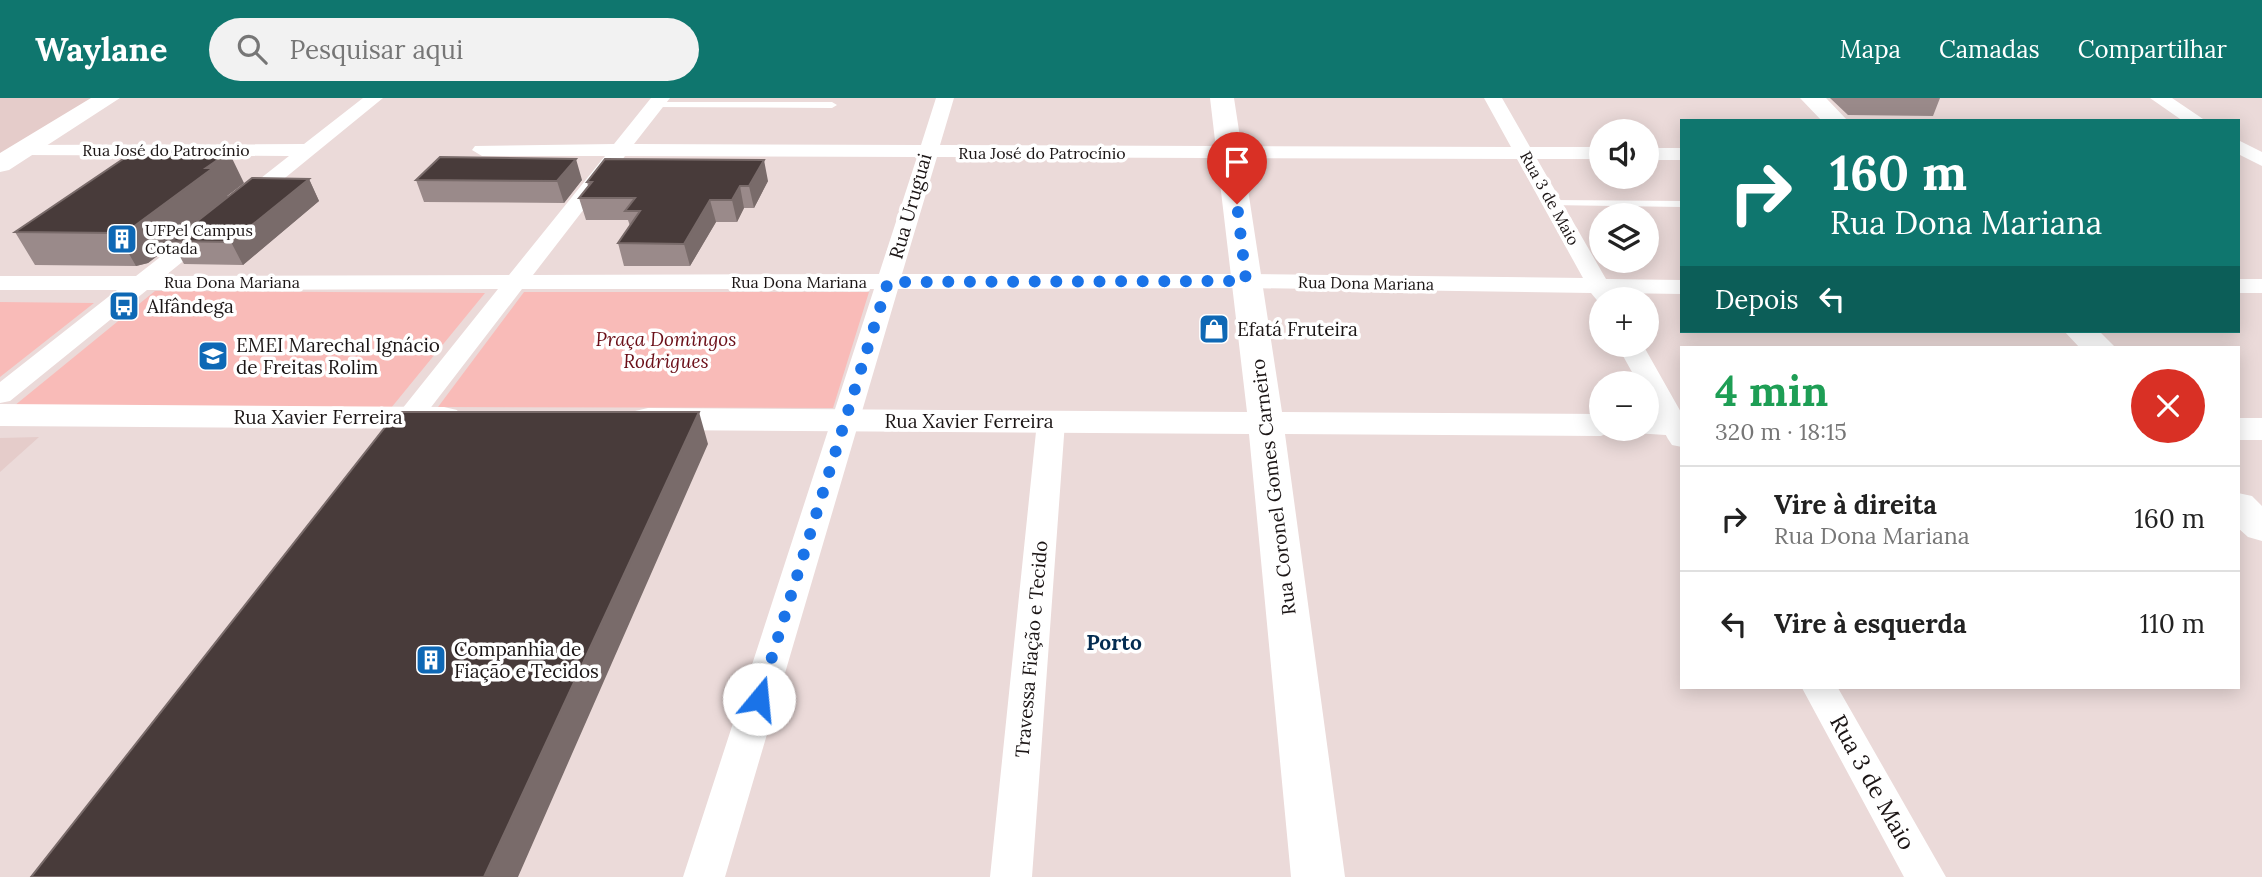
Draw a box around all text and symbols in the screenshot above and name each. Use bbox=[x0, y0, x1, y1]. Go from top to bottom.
search box bbox=[209, 18, 699, 81]
text: Waylane bbox=[35, 28, 167, 70]
icon: search bbox=[233, 30, 271, 68]
text: Pesquisar aqui bbox=[289, 33, 463, 66]
text: Mapa bbox=[1840, 34, 1901, 65]
text: Camadas bbox=[1939, 34, 2040, 65]
text: Compartilhar bbox=[2078, 34, 2227, 65]
map controls bbox=[1589, 119, 1659, 441]
button: sound bbox=[1589, 119, 1659, 189]
pin bbox=[1207, 132, 1267, 204]
street label: Rua José do Patrocínio bbox=[82, 140, 250, 160]
text: 160 m bbox=[1830, 141, 1967, 203]
street label: Rua José do Patrocínio bbox=[958, 143, 1126, 163]
icon: arrive bbox=[1218, 143, 1256, 181]
street label: Rua 3 de Maio bbox=[1516, 147, 1584, 249]
icon: right bbox=[1715, 147, 1806, 238]
street label: Rua Uruguai bbox=[883, 150, 937, 262]
text: Rua Dona Mariana bbox=[1830, 202, 2102, 243]
button: layers bbox=[1589, 203, 1659, 273]
place label: UFPel Campus Cotada bbox=[145, 220, 253, 258]
building icon: UFPel Campus Cotada bbox=[105, 222, 139, 256]
street label: Rua Dona Mariana bbox=[164, 272, 300, 292]
street label: Rua Dona Mariana bbox=[731, 272, 867, 292]
street label: Rua Dona Mariana bbox=[1298, 272, 1434, 294]
icon: left bbox=[1813, 280, 1851, 318]
text: Depois bbox=[1715, 283, 1799, 316]
button: + bbox=[1589, 287, 1659, 357]
bus stop icon: Alfândega bbox=[107, 289, 141, 323]
place label: Alfândega bbox=[146, 294, 234, 318]
shop icon: Efatá Fruteira bbox=[1197, 312, 1231, 346]
place label: Efatá Fruteira bbox=[1237, 317, 1358, 341]
park label: Praça Domingos Rodrigues bbox=[596, 327, 736, 373]
place label: EMEI Marechal Ignácio de Freitas Rolim bbox=[236, 333, 440, 379]
school or university icon: EMEI Marechal Ignácio de Freitas Rolim bbox=[196, 339, 230, 373]
street label: Rua Coronel Gomes Carneiro bbox=[1245, 357, 1301, 617]
text: 4 min bbox=[1715, 364, 1828, 418]
button: close bbox=[2131, 369, 2205, 443]
button: − bbox=[1589, 371, 1659, 441]
street label: Rua Xavier Ferreira bbox=[233, 405, 403, 429]
street label: Rua Xavier Ferreira bbox=[884, 409, 1054, 433]
text: 320 m · 18:15 bbox=[1715, 417, 1847, 446]
text: Vire à direita bbox=[1774, 488, 1937, 521]
icon: right bbox=[1715, 500, 1753, 538]
text: 160 m bbox=[2134, 502, 2205, 535]
text: Rua Dona Mariana bbox=[1774, 521, 1970, 550]
street label: Travessa Fiação e Tecido bbox=[1010, 539, 1052, 759]
icon: left bbox=[1715, 605, 1753, 643]
text: Vire à esquerda bbox=[1774, 607, 1967, 640]
text: 110 m bbox=[2140, 607, 2205, 640]
district label: Porto bbox=[1086, 629, 1142, 656]
place label: Companhia de Fiação e Tecidos bbox=[454, 637, 599, 683]
building icon: Companhia de Fiação e Tecidos bbox=[414, 643, 448, 677]
position arrow bbox=[722, 662, 796, 736]
street label: Rua 3 de Maio bbox=[1824, 709, 1922, 855]

